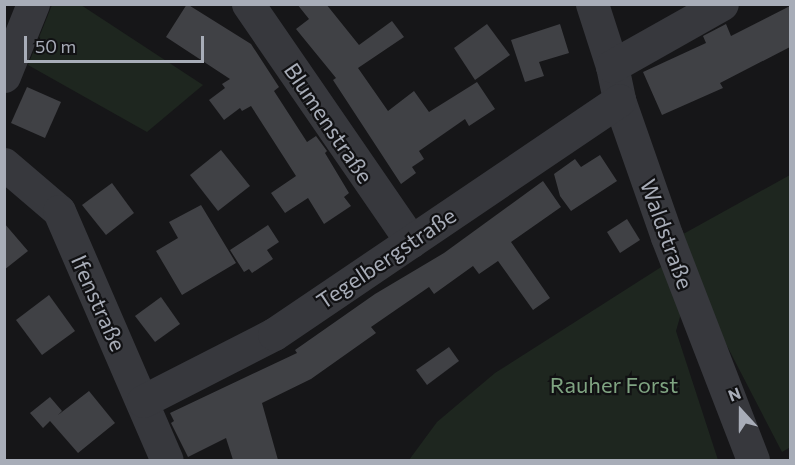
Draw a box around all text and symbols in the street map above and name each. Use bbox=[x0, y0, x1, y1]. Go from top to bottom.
scale bar bbox=[27, 24, 207, 62]
text: 50 m bbox=[35, 35, 76, 57]
street label: Blumenstraße bbox=[279, 58, 379, 188]
street label: Waldstraße bbox=[635, 175, 699, 293]
street label: Tegelbergstraße bbox=[311, 202, 461, 314]
street label: Ifenstraße bbox=[66, 251, 132, 355]
park label: Rauher Forst bbox=[550, 372, 678, 398]
north arrow bbox=[711, 381, 771, 441]
text: N bbox=[725, 383, 743, 405]

